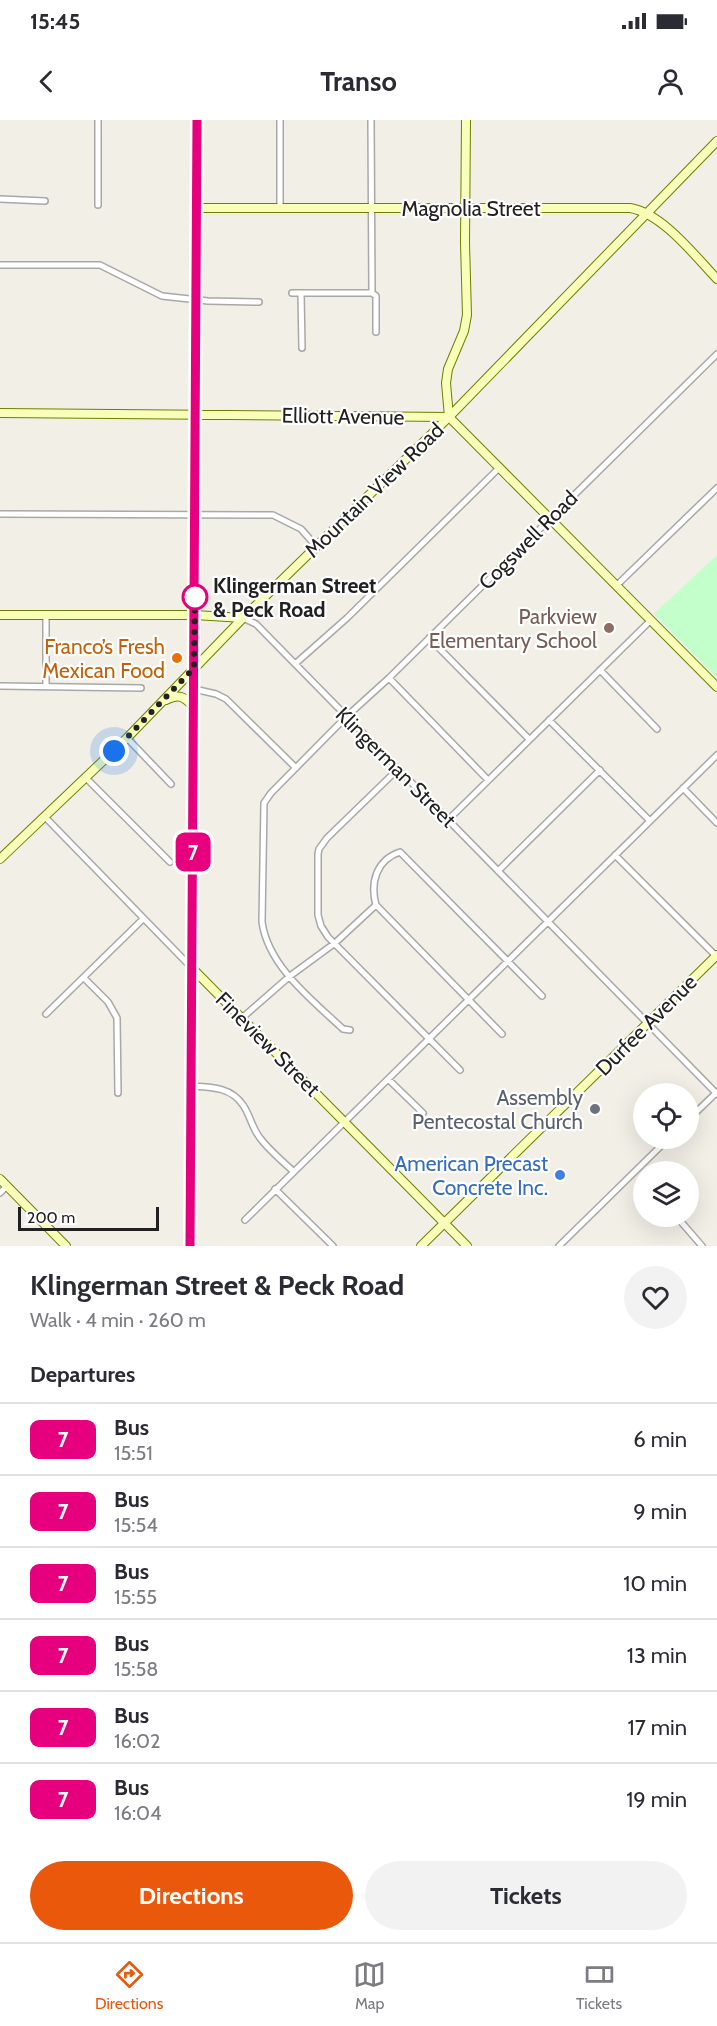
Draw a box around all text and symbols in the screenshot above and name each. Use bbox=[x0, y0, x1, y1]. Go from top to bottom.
text: 15:45 bbox=[30, 8, 80, 35]
icon: back bbox=[30, 65, 63, 98]
text: Transo bbox=[320, 65, 397, 98]
icon: person bbox=[654, 65, 687, 98]
street label: Magnolia Street bbox=[402, 196, 540, 221]
street label: Elliott Avenue bbox=[281, 402, 405, 430]
street label: Mountain View Road bbox=[299, 417, 449, 563]
street label: Cogswell Road bbox=[473, 485, 583, 595]
place label: Klingerman Street & Peck Road bbox=[213, 573, 376, 622]
marker: Klingerman Street & Peck Road bbox=[182, 584, 208, 610]
place label: Parkview Elementary School bbox=[429, 604, 597, 653]
marker: Parkview Elementary School bbox=[602, 621, 616, 635]
place label: Franco’s Fresh Mexican Food bbox=[42, 634, 165, 683]
marker: Franco’s Fresh Mexican Food bbox=[170, 651, 184, 665]
street label: Klingerman Street bbox=[331, 702, 461, 832]
your location bbox=[99, 736, 129, 766]
line badge: 7 bbox=[174, 832, 212, 872]
text: 7 bbox=[188, 840, 198, 865]
street label: Durfee Avenue bbox=[590, 969, 702, 1081]
street label: Fineview Street bbox=[211, 987, 325, 1101]
map controls bbox=[633, 1083, 699, 1227]
button: locate bbox=[633, 1083, 699, 1149]
place label: Assembly Pentecostal Church bbox=[412, 1085, 583, 1134]
marker: Assembly Pentecostal Church bbox=[588, 1102, 602, 1116]
place label: American Precast Concrete Inc. bbox=[394, 1151, 548, 1200]
button: layers bbox=[633, 1161, 699, 1227]
marker: American Precast Concrete Inc. bbox=[553, 1168, 567, 1182]
scale bar bbox=[18, 1204, 159, 1232]
text: 200 m bbox=[27, 1208, 75, 1227]
button: heart bbox=[624, 1266, 687, 1329]
text: Klingerman Street & Peck Road bbox=[30, 1268, 404, 1302]
text: Walk · 4 min · 260 m bbox=[30, 1308, 206, 1332]
text: Departures bbox=[30, 1361, 135, 1388]
text: Bus bbox=[114, 1414, 149, 1441]
text: 6 min bbox=[633, 1426, 687, 1453]
text: 7 bbox=[58, 1427, 68, 1452]
text: 15:51 bbox=[114, 1441, 153, 1465]
text: Bus bbox=[114, 1486, 149, 1513]
text: 9 min bbox=[633, 1498, 687, 1525]
text: 7 bbox=[58, 1499, 68, 1524]
text: 15:54 bbox=[114, 1513, 158, 1537]
text: Bus bbox=[114, 1558, 149, 1585]
text: 10 min bbox=[623, 1570, 687, 1597]
text: 7 bbox=[58, 1571, 68, 1596]
text: 15:55 bbox=[114, 1585, 157, 1609]
text: Bus bbox=[114, 1630, 149, 1657]
text: 13 min bbox=[627, 1642, 687, 1669]
text: 7 bbox=[58, 1643, 68, 1668]
text: 15:58 bbox=[114, 1657, 158, 1681]
text: Bus bbox=[114, 1702, 149, 1729]
text: 17 min bbox=[628, 1714, 687, 1741]
text: 7 bbox=[58, 1715, 68, 1740]
text: 16:02 bbox=[114, 1729, 160, 1753]
text: Bus bbox=[114, 1774, 149, 1801]
text: 19 min bbox=[626, 1786, 687, 1813]
text: 7 bbox=[58, 1787, 68, 1812]
text: 16:04 bbox=[114, 1801, 162, 1825]
button: Directions bbox=[30, 1861, 353, 1930]
button: Tickets bbox=[365, 1861, 687, 1930]
tab: Directions bbox=[95, 1958, 163, 2013]
tab: Map bbox=[353, 1958, 386, 2013]
tab: Tickets bbox=[576, 1958, 622, 2013]

